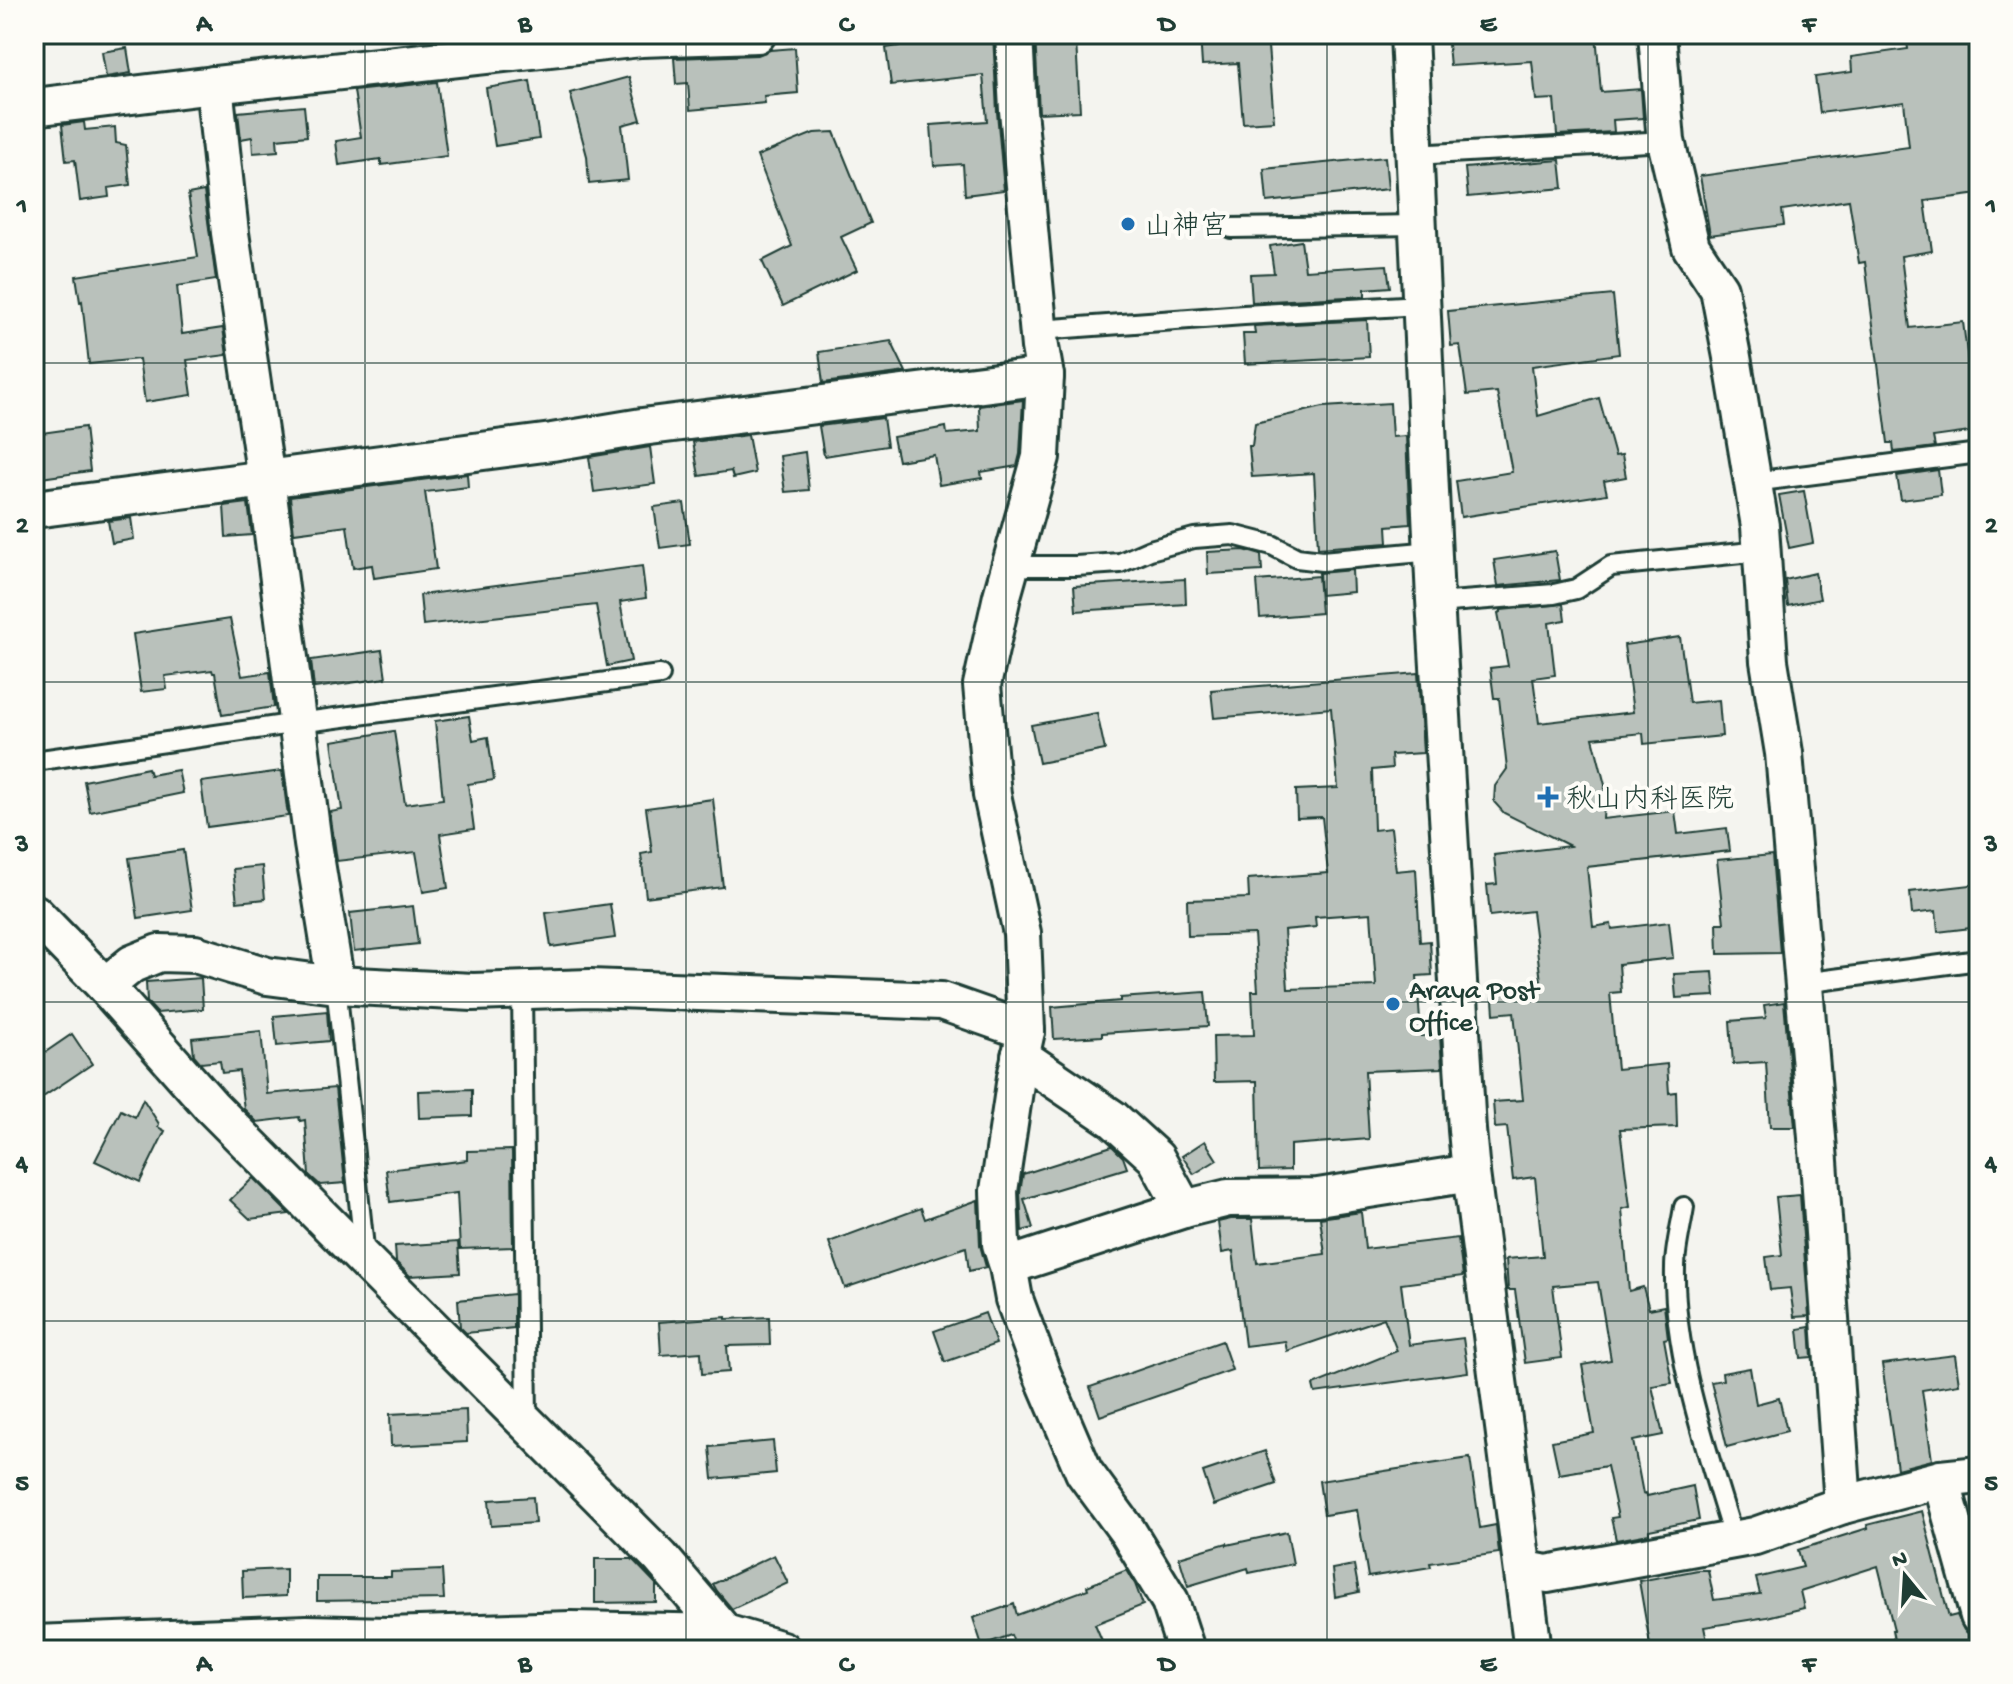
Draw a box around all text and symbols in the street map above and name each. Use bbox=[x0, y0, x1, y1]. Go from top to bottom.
text: A bbox=[195, 11, 213, 42]
text: B bbox=[517, 11, 533, 42]
text: C bbox=[839, 11, 856, 42]
text: D bbox=[1157, 11, 1177, 42]
text: E bbox=[1480, 11, 1498, 42]
text: F bbox=[1801, 11, 1817, 42]
text: 1 bbox=[16, 193, 27, 224]
text: 1 bbox=[1985, 193, 1996, 224]
place label: 山神宮 bbox=[1144, 211, 1228, 245]
marker: 山神宮 bbox=[1119, 215, 1137, 233]
text: 2 bbox=[16, 512, 29, 543]
text: 2 bbox=[1985, 512, 1998, 543]
place label: 秋山内科医院 bbox=[1566, 784, 1734, 818]
marker: 秋山内科医院 bbox=[1537, 786, 1559, 808]
text: 3 bbox=[14, 831, 29, 862]
text: 3 bbox=[1983, 831, 1998, 862]
place label: Araya Post Office bbox=[1409, 976, 1541, 1041]
marker: Araya Post Office bbox=[1384, 995, 1402, 1013]
text: 4 bbox=[15, 1150, 29, 1181]
text: 4 bbox=[1984, 1150, 1998, 1181]
text: 5 bbox=[15, 1470, 29, 1501]
text: 5 bbox=[1984, 1470, 1998, 1501]
north arrow bbox=[1865, 1536, 1945, 1616]
text: N bbox=[1889, 1546, 1911, 1575]
text: A bbox=[195, 1651, 213, 1682]
text: B bbox=[517, 1651, 533, 1682]
text: C bbox=[839, 1651, 856, 1682]
text: D bbox=[1157, 1651, 1177, 1682]
text: E bbox=[1480, 1651, 1498, 1682]
text: F bbox=[1801, 1651, 1817, 1682]

